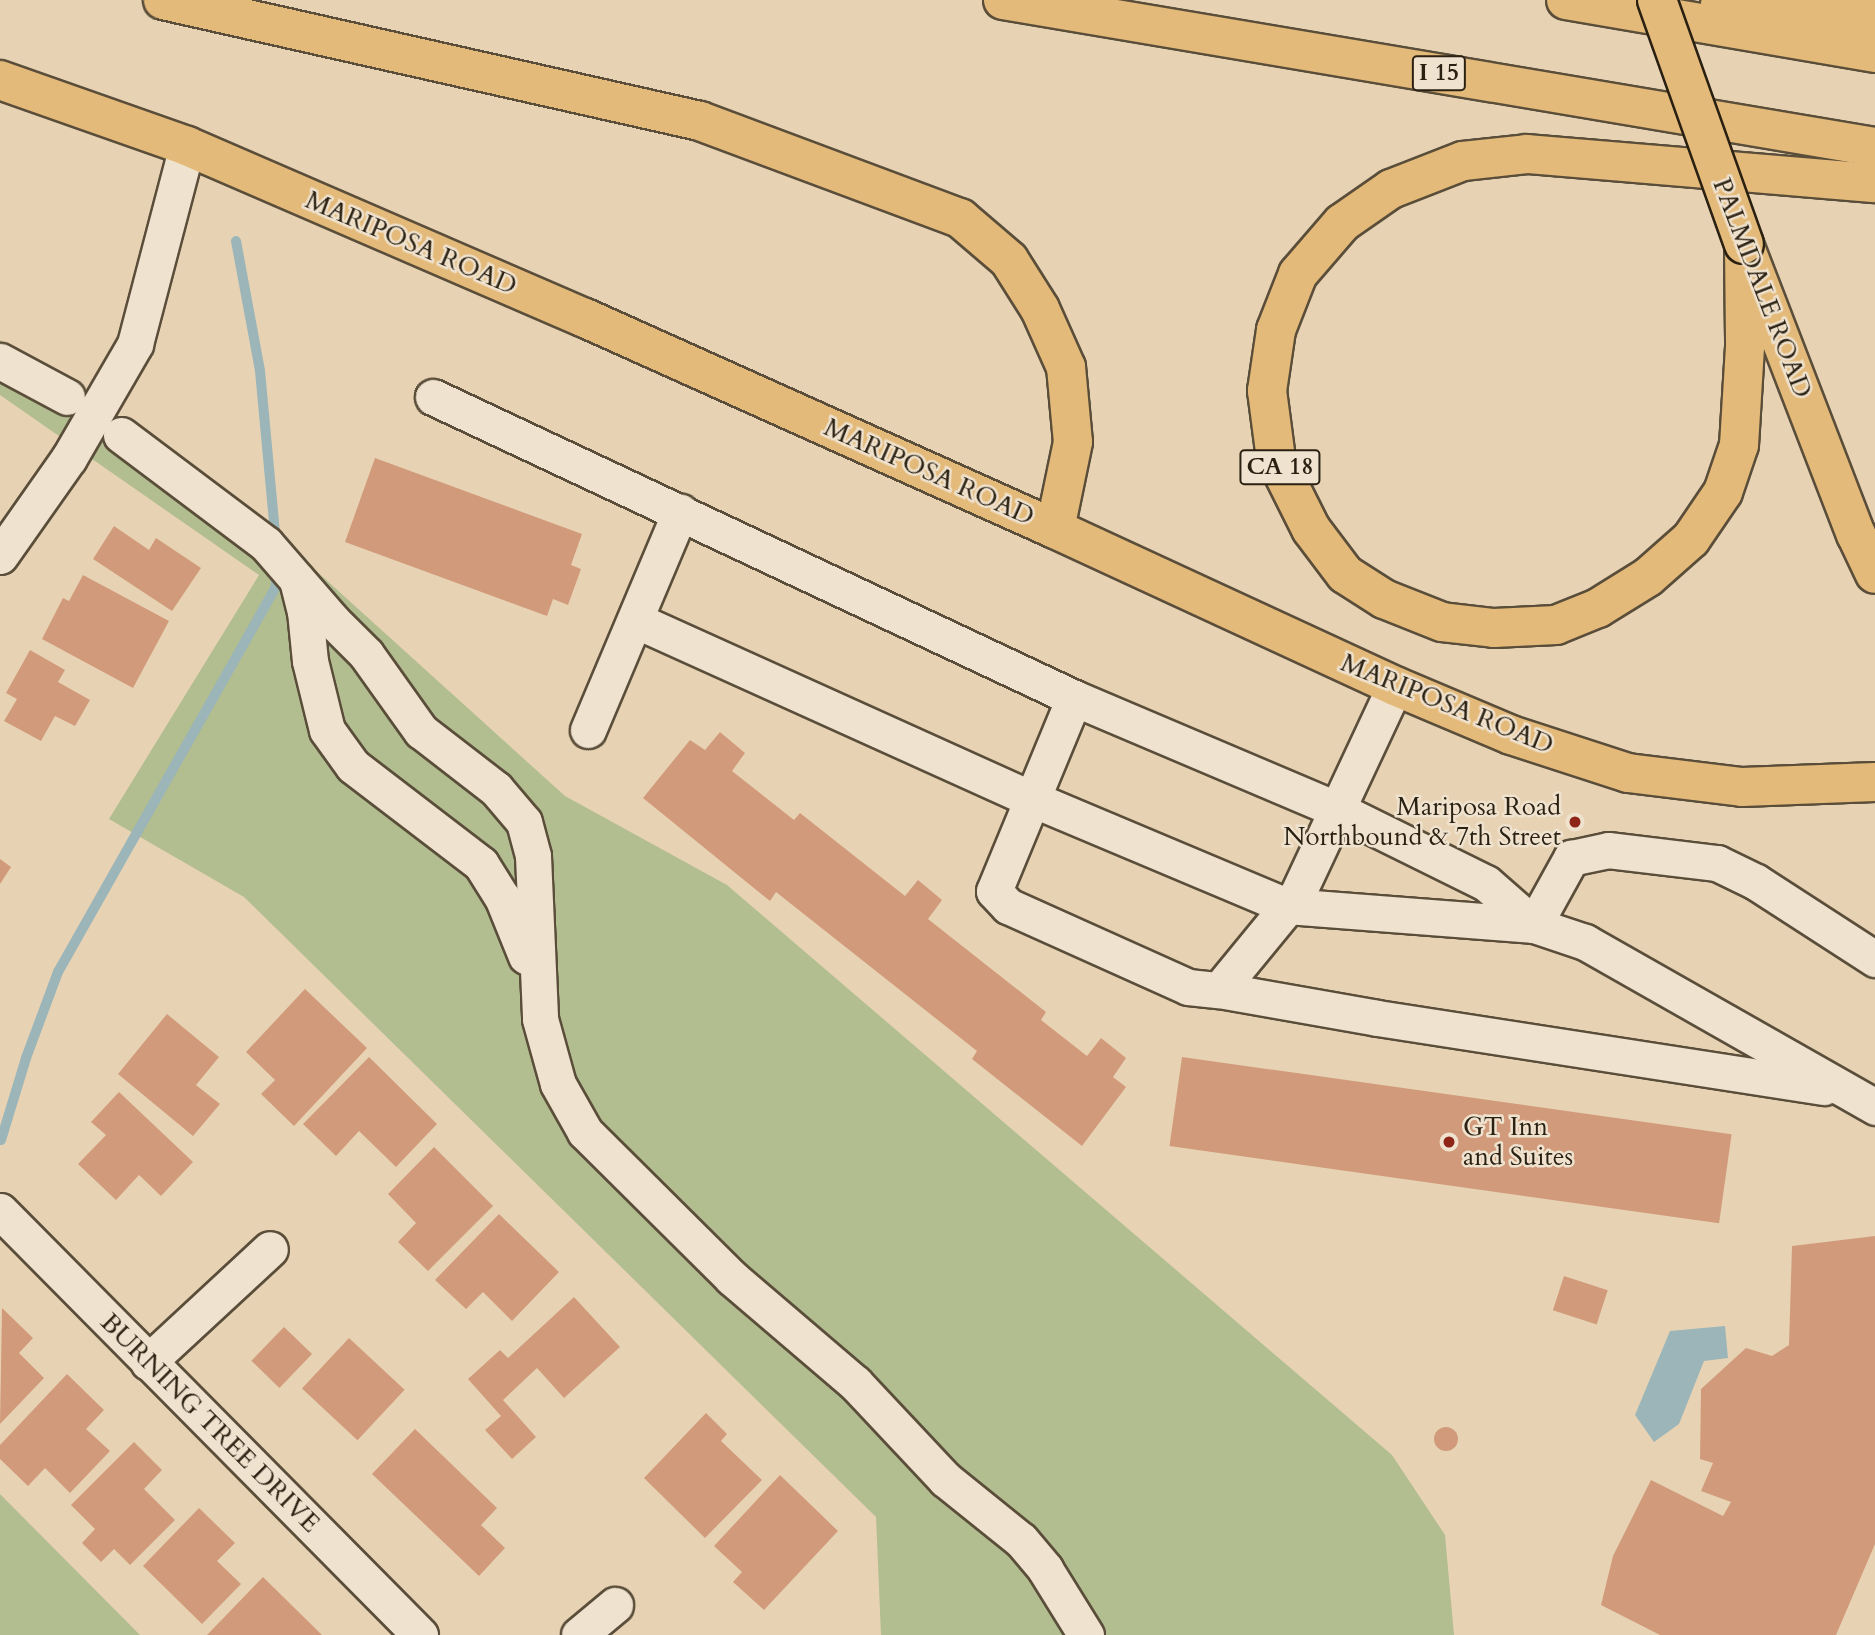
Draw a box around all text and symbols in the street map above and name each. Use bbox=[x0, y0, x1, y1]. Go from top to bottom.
road number: I 15 bbox=[1411, 52, 1467, 94]
street label: PALMDALE ROAD bbox=[1706, 174, 1818, 402]
street label: MARIPOSA ROAD bbox=[301, 184, 521, 302]
street label: MARIPOSA ROAD bbox=[819, 412, 1039, 532]
road number: CA 18 bbox=[1238, 446, 1322, 488]
street label: MARIPOSA ROAD bbox=[1336, 647, 1558, 761]
place label: Mariposa Road Northbound & 7th Street bbox=[1283, 791, 1561, 852]
marker: Mariposa Road Northbound & 7th Street bbox=[1567, 814, 1583, 830]
place label: GT Inn and Suites bbox=[1463, 1111, 1573, 1172]
marker: GT Inn and Suites bbox=[1441, 1134, 1457, 1150]
street label: BURNING TREE DRIVE bbox=[94, 1307, 326, 1539]

